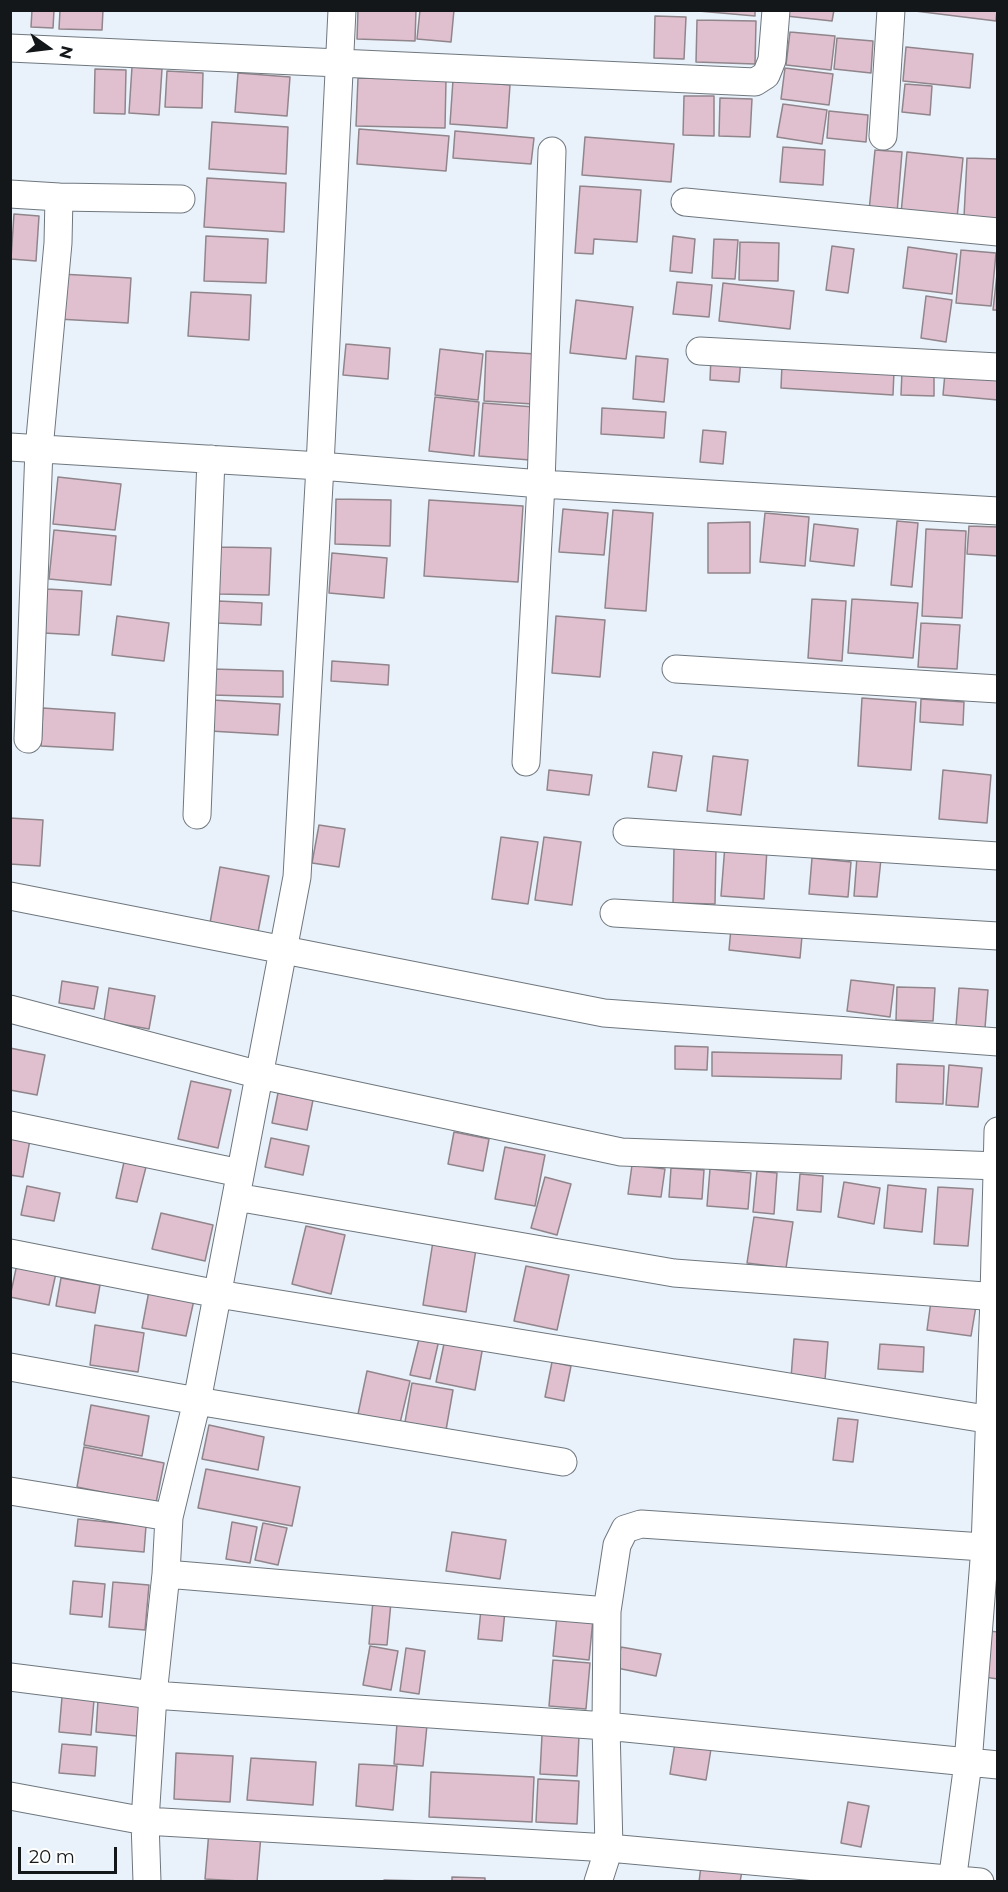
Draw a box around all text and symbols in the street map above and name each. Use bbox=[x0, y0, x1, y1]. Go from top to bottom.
north arrow bbox=[18, 18, 78, 78]
text: N bbox=[55, 44, 77, 61]
scale bar bbox=[21, 1835, 120, 1873]
text: 20 m bbox=[29, 1846, 75, 1868]

